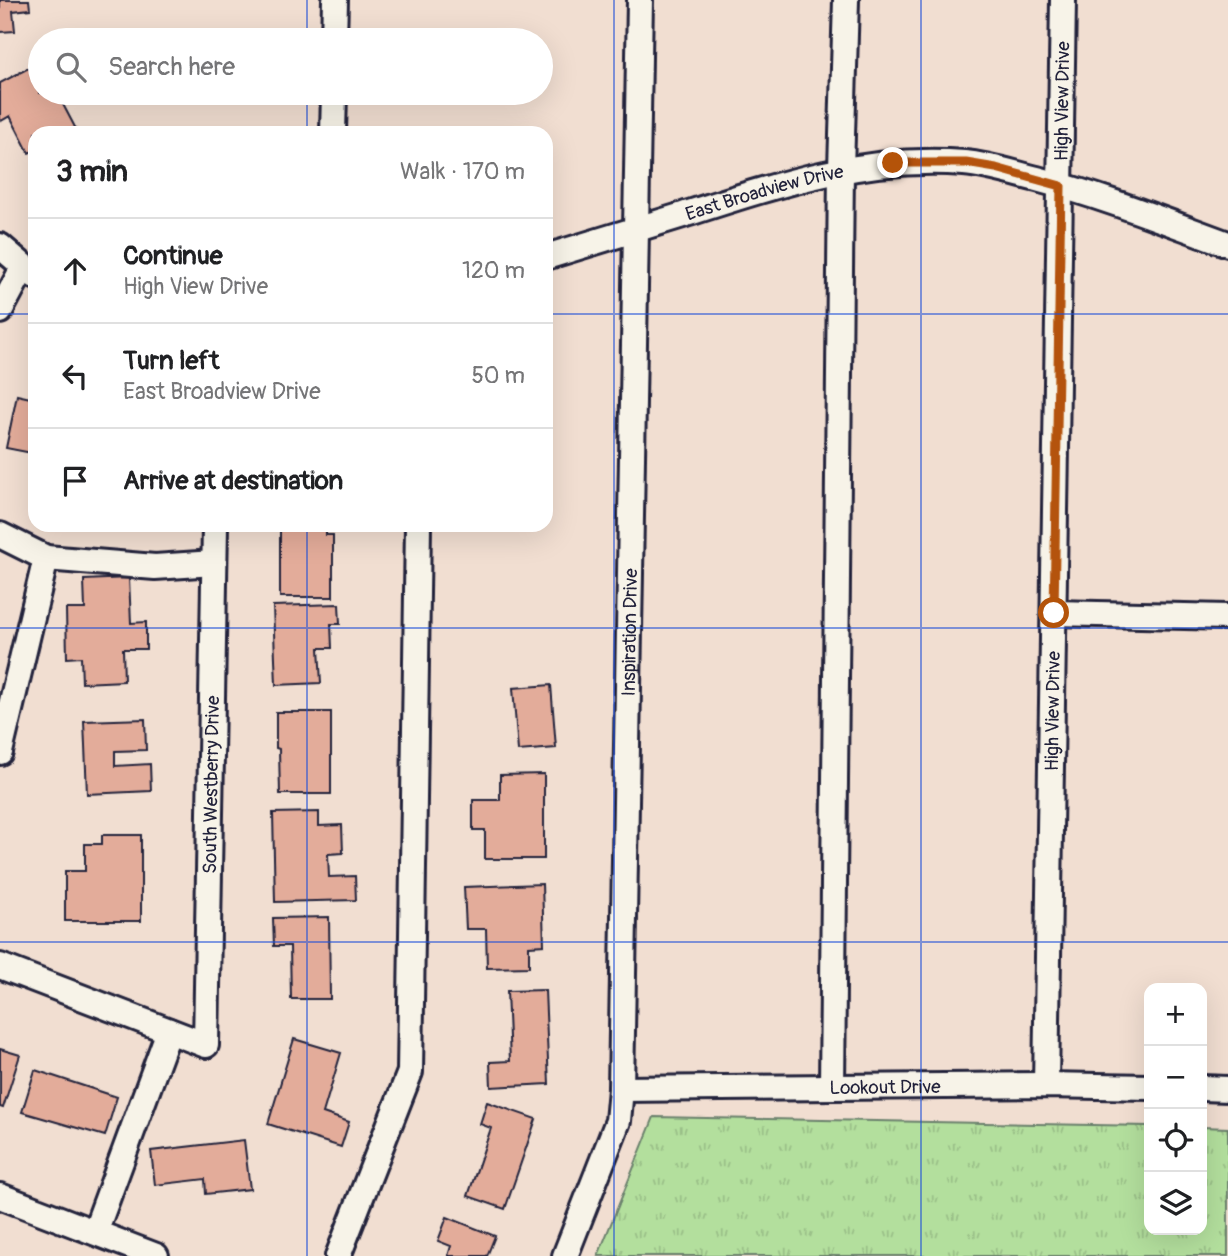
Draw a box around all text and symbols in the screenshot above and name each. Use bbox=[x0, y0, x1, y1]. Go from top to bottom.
search box bbox=[28, 28, 553, 105]
street label: High View Drive bbox=[1049, 40, 1075, 161]
icon: search bbox=[52, 48, 90, 86]
text: Search here bbox=[108, 51, 235, 83]
route end bbox=[877, 147, 908, 178]
text: 3 min bbox=[56, 153, 128, 190]
text: Walk · 170 m bbox=[400, 157, 525, 186]
street label: East Broadview Drive bbox=[683, 159, 846, 226]
text: Continue bbox=[123, 240, 223, 272]
icon: ahead bbox=[56, 252, 94, 290]
text: 120 m bbox=[462, 256, 525, 285]
text: High View Drive bbox=[123, 272, 268, 301]
text: Turn left bbox=[123, 345, 219, 377]
icon: left bbox=[56, 357, 94, 395]
text: 50 m bbox=[471, 361, 525, 390]
text: East Broadview Drive bbox=[123, 377, 321, 406]
icon: arrive bbox=[56, 462, 94, 500]
text: Arrive at destination bbox=[123, 465, 343, 497]
street label: Inspiration Drive bbox=[617, 567, 643, 697]
route start bbox=[1038, 597, 1069, 628]
street label: High View Drive bbox=[1040, 650, 1066, 771]
street label: South Westberry Drive bbox=[198, 695, 225, 874]
map controls bbox=[1144, 983, 1207, 1235]
button: + bbox=[1144, 983, 1207, 1046]
button: − bbox=[1144, 1046, 1207, 1109]
street label: Lookout Drive bbox=[829, 1075, 941, 1100]
button: locate bbox=[1144, 1109, 1207, 1172]
button: layers bbox=[1144, 1172, 1207, 1235]

